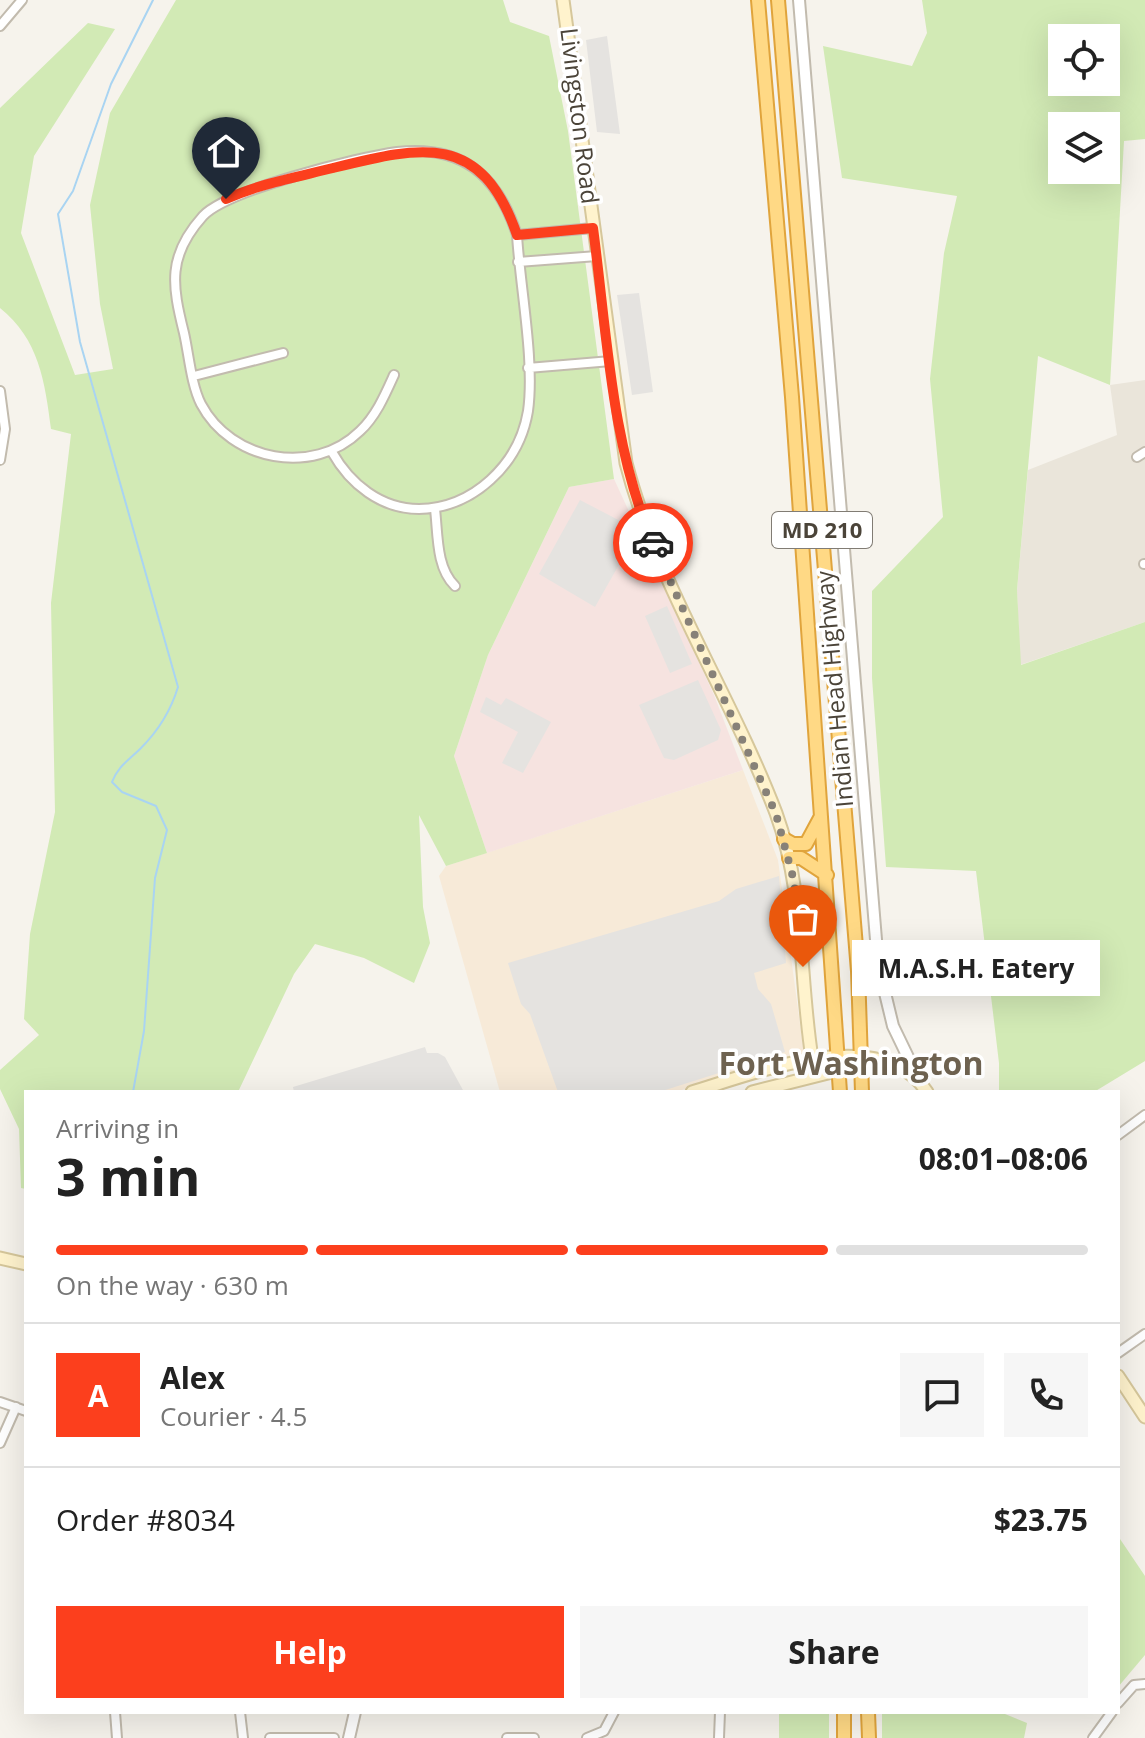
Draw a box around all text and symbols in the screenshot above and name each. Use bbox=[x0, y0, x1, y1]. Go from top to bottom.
map controls bbox=[1048, 24, 1120, 184]
button: locate bbox=[1048, 24, 1120, 96]
street label: Livingston Road bbox=[553, 26, 608, 206]
button: layers bbox=[1048, 112, 1120, 184]
pin bbox=[192, 117, 260, 199]
icon: home bbox=[204, 129, 248, 173]
courier bbox=[613, 503, 693, 583]
road number: MD 210 bbox=[772, 512, 872, 548]
icon: car bbox=[631, 521, 675, 565]
street label: Indian Head Highway bbox=[807, 569, 860, 809]
pin bbox=[769, 885, 837, 967]
icon: bag bbox=[781, 897, 825, 941]
callout: M.A.S.H. Eatery bbox=[851, 939, 1099, 995]
text: M.A.S.H. Eatery bbox=[878, 950, 1074, 986]
district label: Fort Washington bbox=[719, 1041, 983, 1084]
text: Arriving in bbox=[56, 1110, 179, 1146]
text: 08:01–08:06 bbox=[919, 1138, 1088, 1179]
text: 3 min bbox=[56, 1140, 200, 1211]
text: On the way · 630 m bbox=[56, 1267, 289, 1303]
button: chat bbox=[900, 1353, 984, 1437]
button: phone bbox=[1004, 1353, 1088, 1437]
text: Alex bbox=[160, 1357, 225, 1398]
text: A bbox=[88, 1375, 108, 1416]
text: Courier · 4.5 bbox=[160, 1398, 307, 1434]
text: Order #8034 bbox=[56, 1499, 235, 1540]
text: $23.75 bbox=[994, 1499, 1088, 1540]
button: Help bbox=[56, 1606, 564, 1698]
button: Share bbox=[580, 1606, 1088, 1698]

